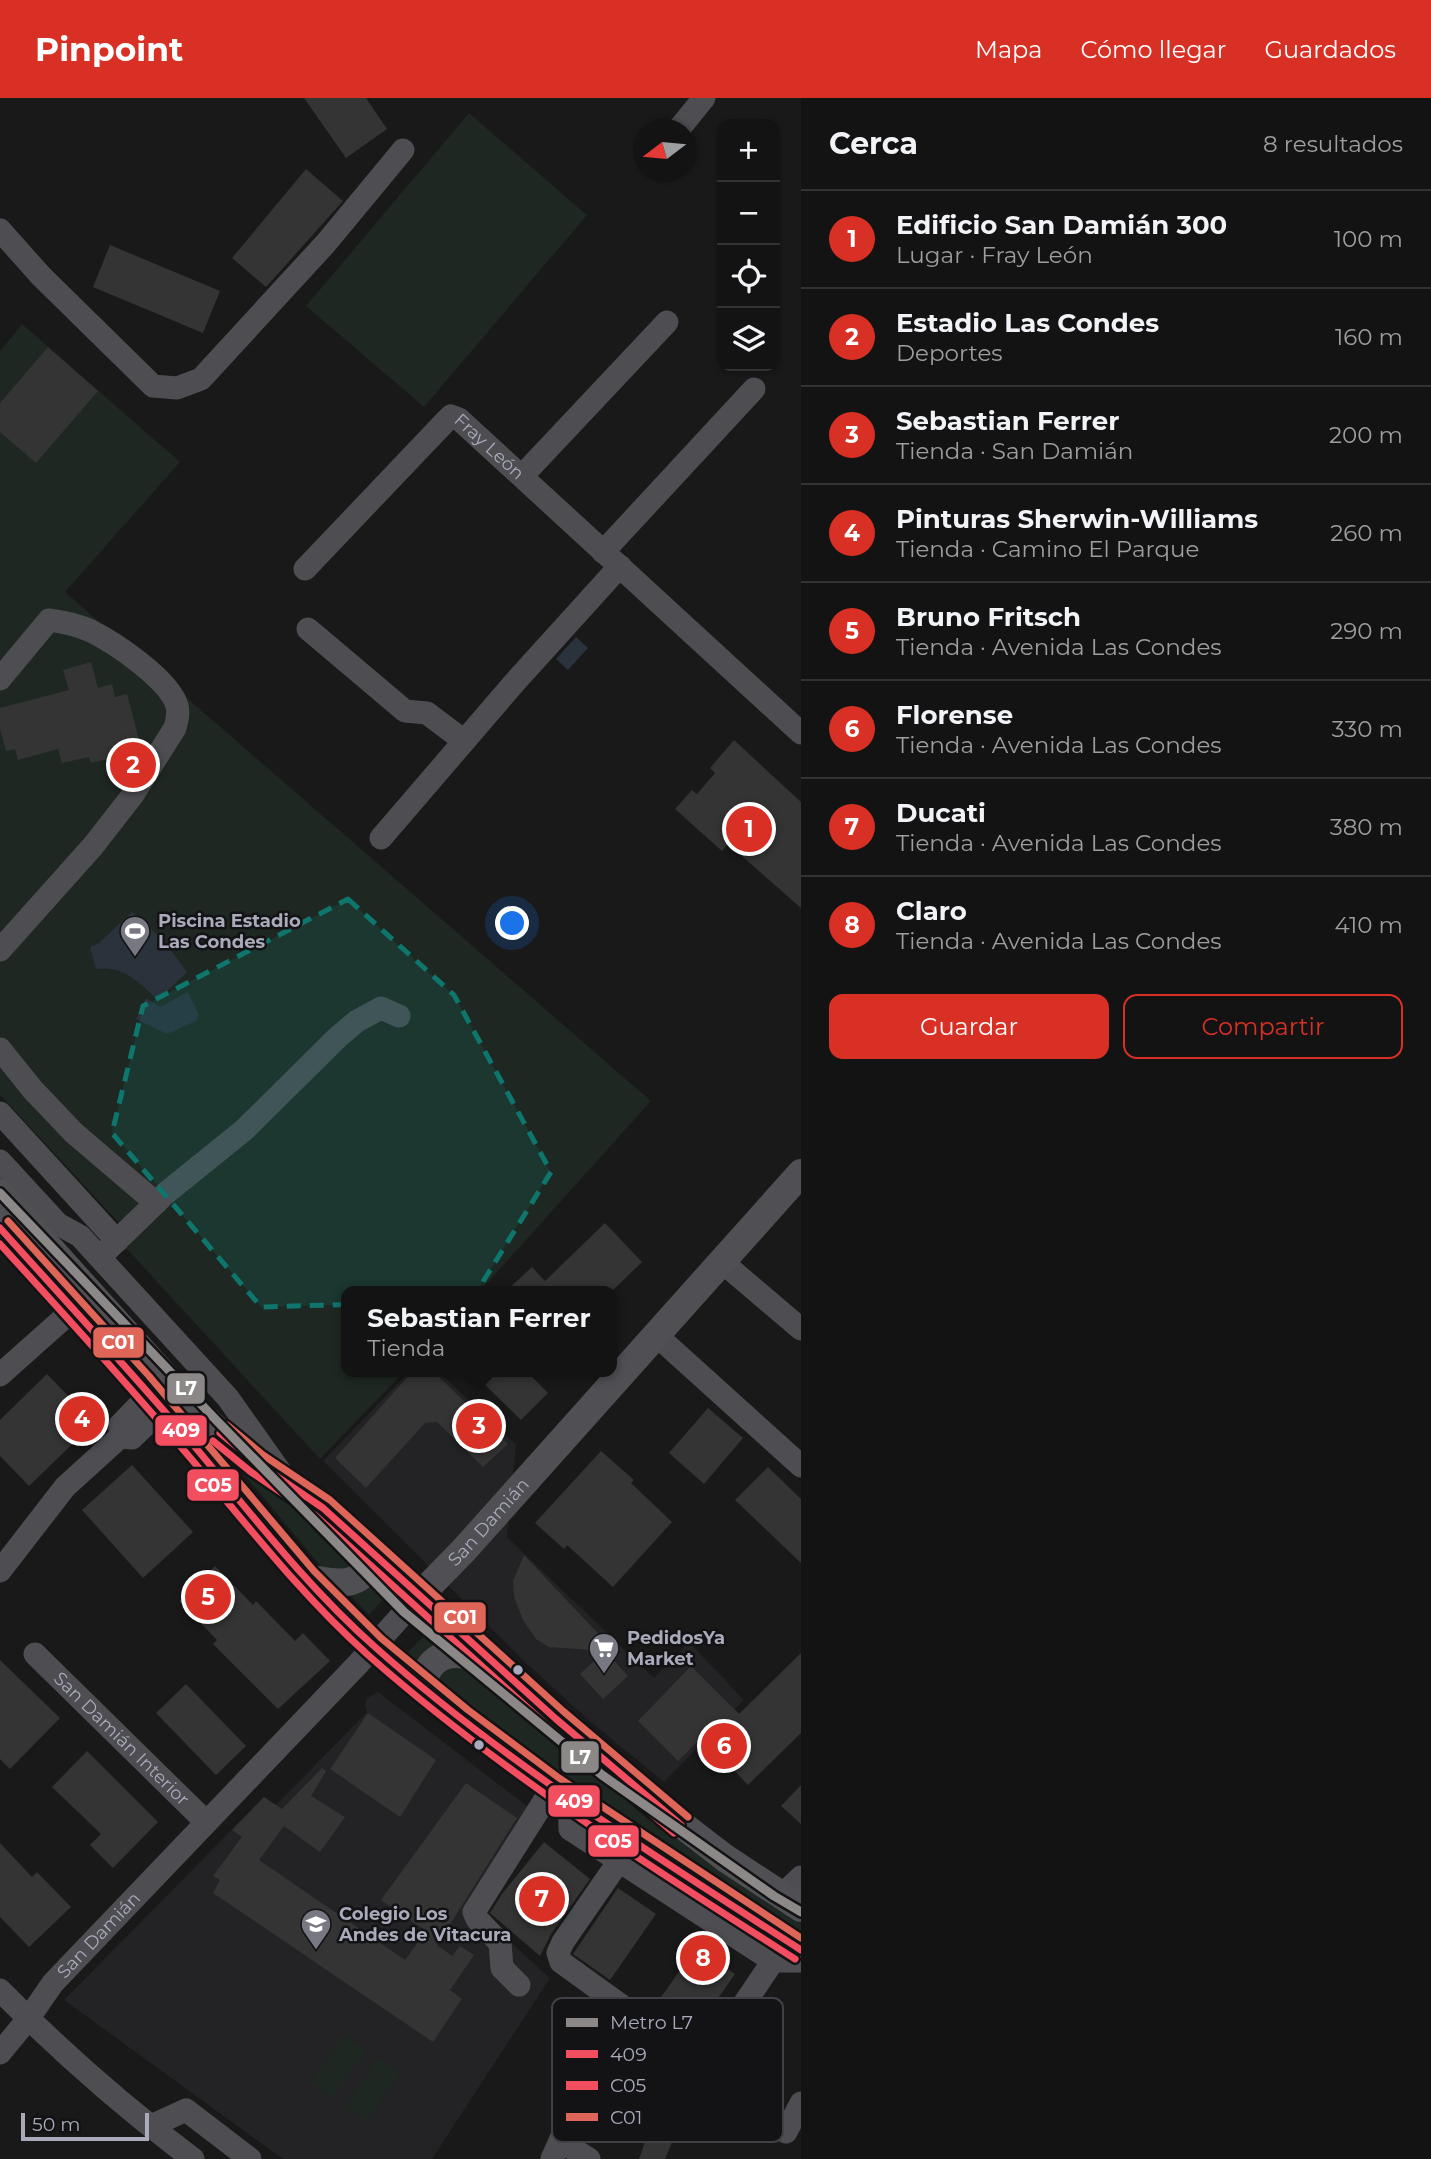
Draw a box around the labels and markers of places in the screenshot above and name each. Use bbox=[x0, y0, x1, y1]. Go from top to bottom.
pin: 2 bbox=[110, 739, 156, 791]
pin: 1 bbox=[726, 803, 772, 855]
place label: Piscina Estadio Las Condes bbox=[158, 910, 301, 953]
sports icon: Piscina Estadio Las Condes bbox=[118, 914, 152, 958]
pin: 4 bbox=[59, 1393, 105, 1445]
pin: 3 bbox=[456, 1400, 502, 1452]
pin: 5 bbox=[185, 1571, 231, 1623]
place label: PedidosYa Market bbox=[627, 1627, 725, 1670]
supermarket icon: PedidosYa Market bbox=[587, 1631, 621, 1675]
unlabelled marker bbox=[511, 1663, 525, 1677]
pin: 6 bbox=[701, 1720, 747, 1772]
unlabelled marker bbox=[472, 1738, 486, 1752]
pin: 7 bbox=[519, 1873, 565, 1925]
place label: Colegio Los Andes de Vitacura bbox=[338, 1903, 511, 1946]
school or university icon: Colegio Los Andes de Vitacura bbox=[299, 1907, 333, 1951]
pin: 8 bbox=[680, 1932, 726, 1984]

